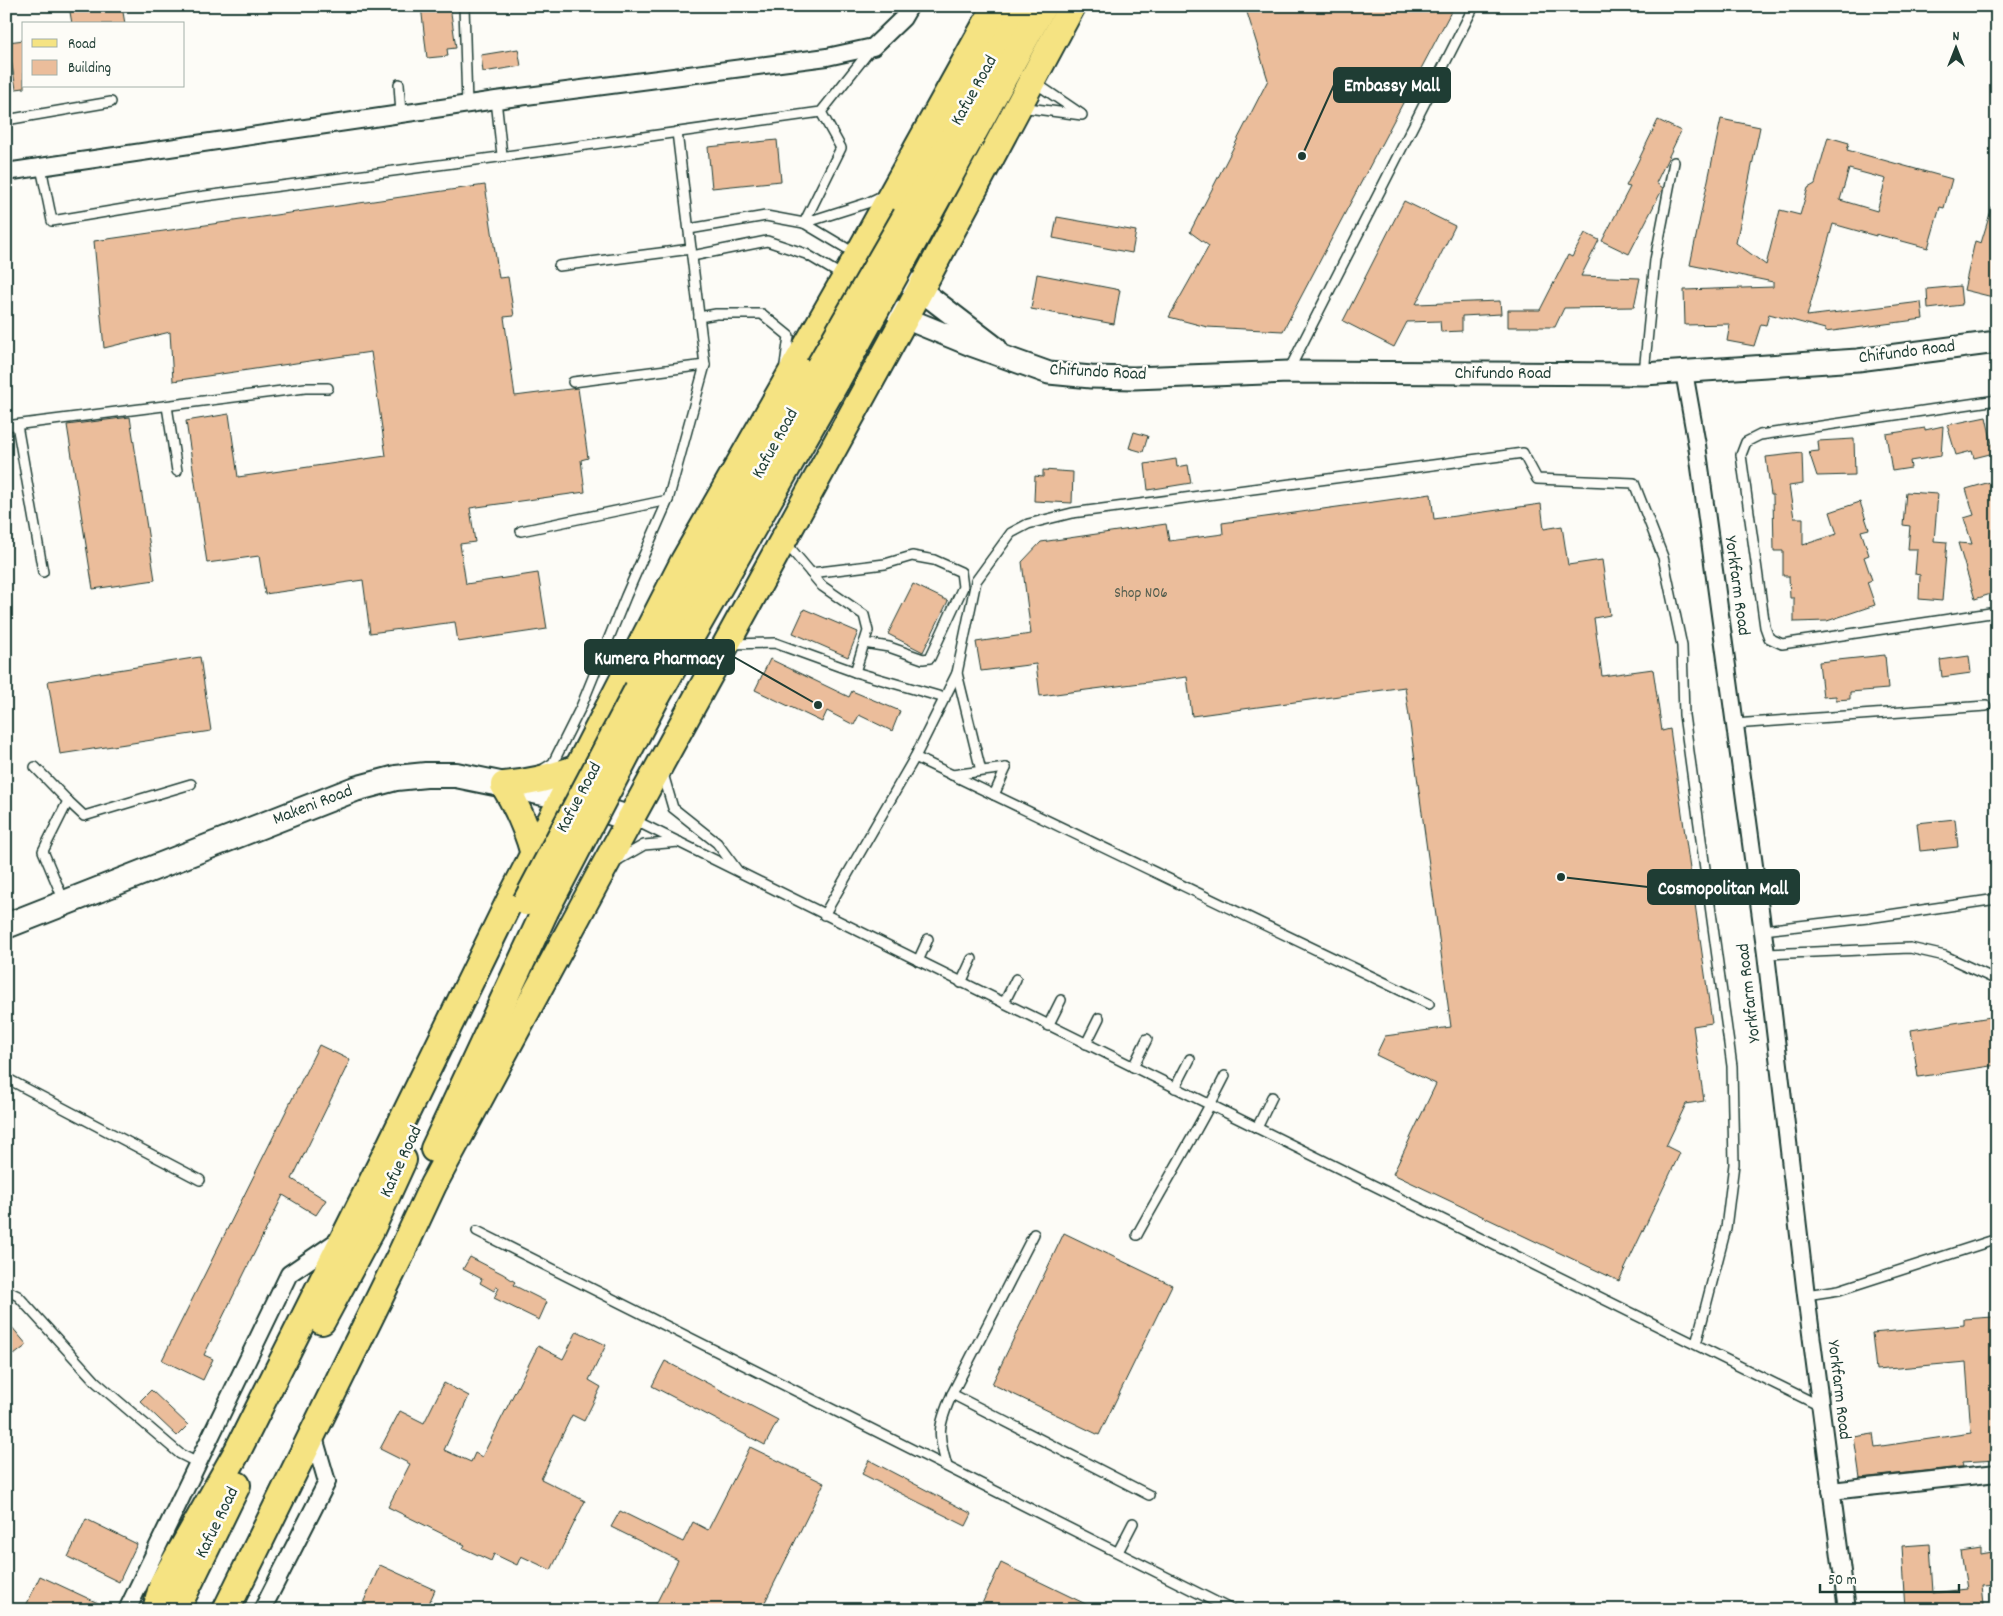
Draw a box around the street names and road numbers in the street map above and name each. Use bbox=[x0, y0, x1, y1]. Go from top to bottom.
street label: Kafue Road bbox=[946, 51, 1004, 131]
street label: Chifundo Road bbox=[1857, 335, 1957, 371]
street label: Chifundo Road bbox=[1049, 358, 1147, 388]
street label: Chifundo Road bbox=[1454, 362, 1552, 387]
street label: Kafue Road bbox=[747, 404, 805, 484]
street label: Yorkfarm Road bbox=[1717, 535, 1755, 637]
street label: Kafue Road bbox=[551, 758, 609, 838]
street label: Makeni Road bbox=[269, 779, 357, 833]
street label: Yorkfarm Road bbox=[1731, 942, 1769, 1044]
street label: Kafue Road bbox=[374, 1122, 430, 1202]
street label: Yorkfarm Road bbox=[1819, 1339, 1857, 1441]
street label: Kafue Road bbox=[190, 1483, 246, 1563]

